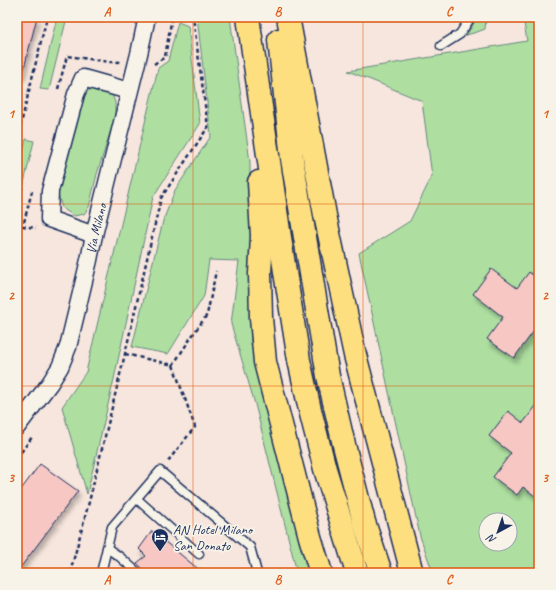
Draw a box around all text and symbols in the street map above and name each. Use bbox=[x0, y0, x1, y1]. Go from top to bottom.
text: A bbox=[104, 4, 112, 20]
text: B bbox=[275, 4, 283, 20]
text: C bbox=[446, 4, 454, 20]
text: 1 bbox=[8, 106, 16, 122]
text: 1 bbox=[542, 106, 550, 122]
street label: Via Milano bbox=[82, 200, 110, 255]
text: 2 bbox=[8, 288, 15, 304]
text: 2 bbox=[542, 288, 549, 304]
text: 3 bbox=[8, 470, 15, 486]
text: 3 bbox=[542, 470, 549, 486]
north arrow bbox=[478, 512, 518, 552]
place label: AN Hotel Milano San Donato bbox=[173, 521, 254, 554]
hotel icon: AN Hotel Milano San Donato bbox=[150, 527, 170, 552]
text: N bbox=[483, 531, 499, 547]
text: A bbox=[104, 572, 112, 588]
text: B bbox=[275, 572, 283, 588]
text: C bbox=[446, 572, 454, 588]

